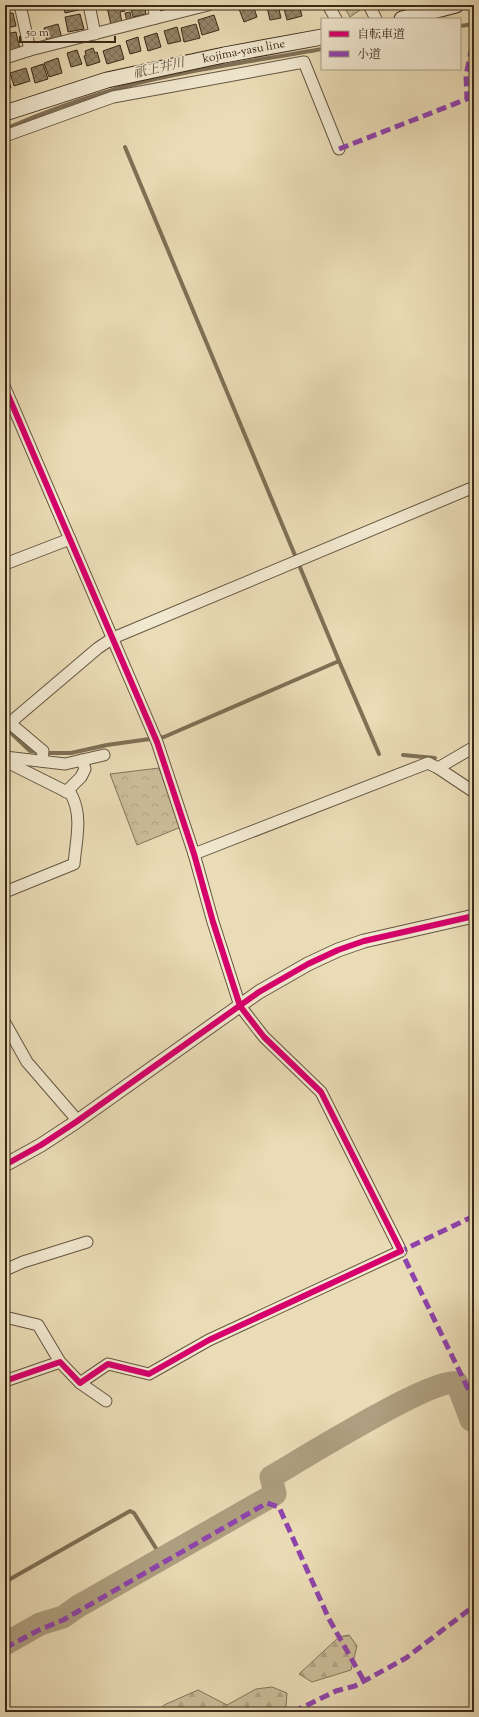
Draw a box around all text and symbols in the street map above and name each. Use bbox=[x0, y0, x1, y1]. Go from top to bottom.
scale bar bbox=[20, 18, 115, 44]
legend bbox=[321, 18, 461, 70]
text: 50 m bbox=[25, 24, 49, 42]
text: 自転車道 bbox=[357, 26, 405, 44]
street label: kojima-yasu line bbox=[201, 35, 287, 68]
text: 小道 bbox=[357, 46, 381, 64]
water label: 祇王井川 bbox=[132, 54, 188, 84]

